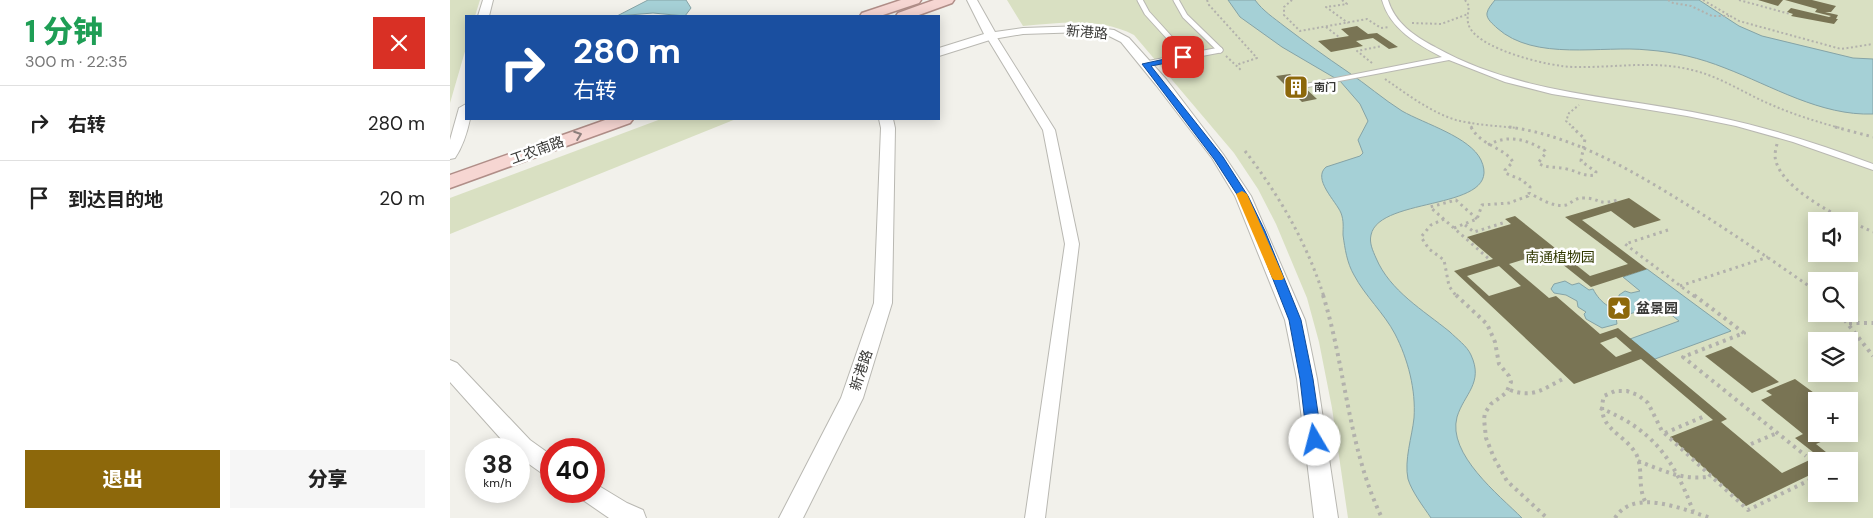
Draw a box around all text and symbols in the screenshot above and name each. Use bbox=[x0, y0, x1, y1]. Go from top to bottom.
text: 1 分钟 bbox=[25, 12, 103, 51]
button: close bbox=[373, 17, 425, 69]
street label: 新港路 bbox=[1065, 21, 1109, 43]
text: 280 m bbox=[573, 28, 681, 74]
icon: right bbox=[490, 35, 555, 100]
pin bbox=[1162, 36, 1204, 78]
icon: arrive bbox=[1169, 43, 1197, 71]
text: 300 m · 22:35 bbox=[25, 51, 127, 72]
building icon: 南门 bbox=[1283, 74, 1309, 100]
text: 右转 bbox=[573, 76, 617, 105]
place label: 南门 bbox=[1314, 80, 1336, 94]
icon: right bbox=[25, 109, 53, 137]
text: 280 m bbox=[368, 111, 425, 136]
text: 右转 bbox=[68, 112, 106, 137]
one-way arrow bbox=[573, 131, 582, 141]
street label: 工农南路 bbox=[508, 132, 566, 168]
icon: arrive bbox=[25, 184, 53, 212]
text: 20 m bbox=[379, 186, 425, 211]
text: 到达目的地 bbox=[68, 187, 163, 212]
map controls bbox=[1808, 212, 1858, 502]
button: sound bbox=[1808, 212, 1858, 262]
park label: 南通植物园 bbox=[1525, 248, 1595, 266]
button: search bbox=[1808, 272, 1858, 322]
place icon: 盆景园 bbox=[1606, 295, 1632, 321]
place label: 盆景园 bbox=[1636, 299, 1678, 317]
button: layers bbox=[1808, 332, 1858, 382]
street label: 新港路 bbox=[846, 347, 876, 393]
button: + bbox=[1808, 392, 1858, 442]
position arrow bbox=[1288, 413, 1340, 465]
speed limit sign: 40 bbox=[540, 438, 605, 503]
text: 38 bbox=[482, 448, 513, 481]
button: 退出 bbox=[25, 450, 220, 508]
button: 分享 bbox=[230, 450, 425, 508]
button: − bbox=[1808, 452, 1858, 502]
text: km/h bbox=[483, 475, 512, 491]

